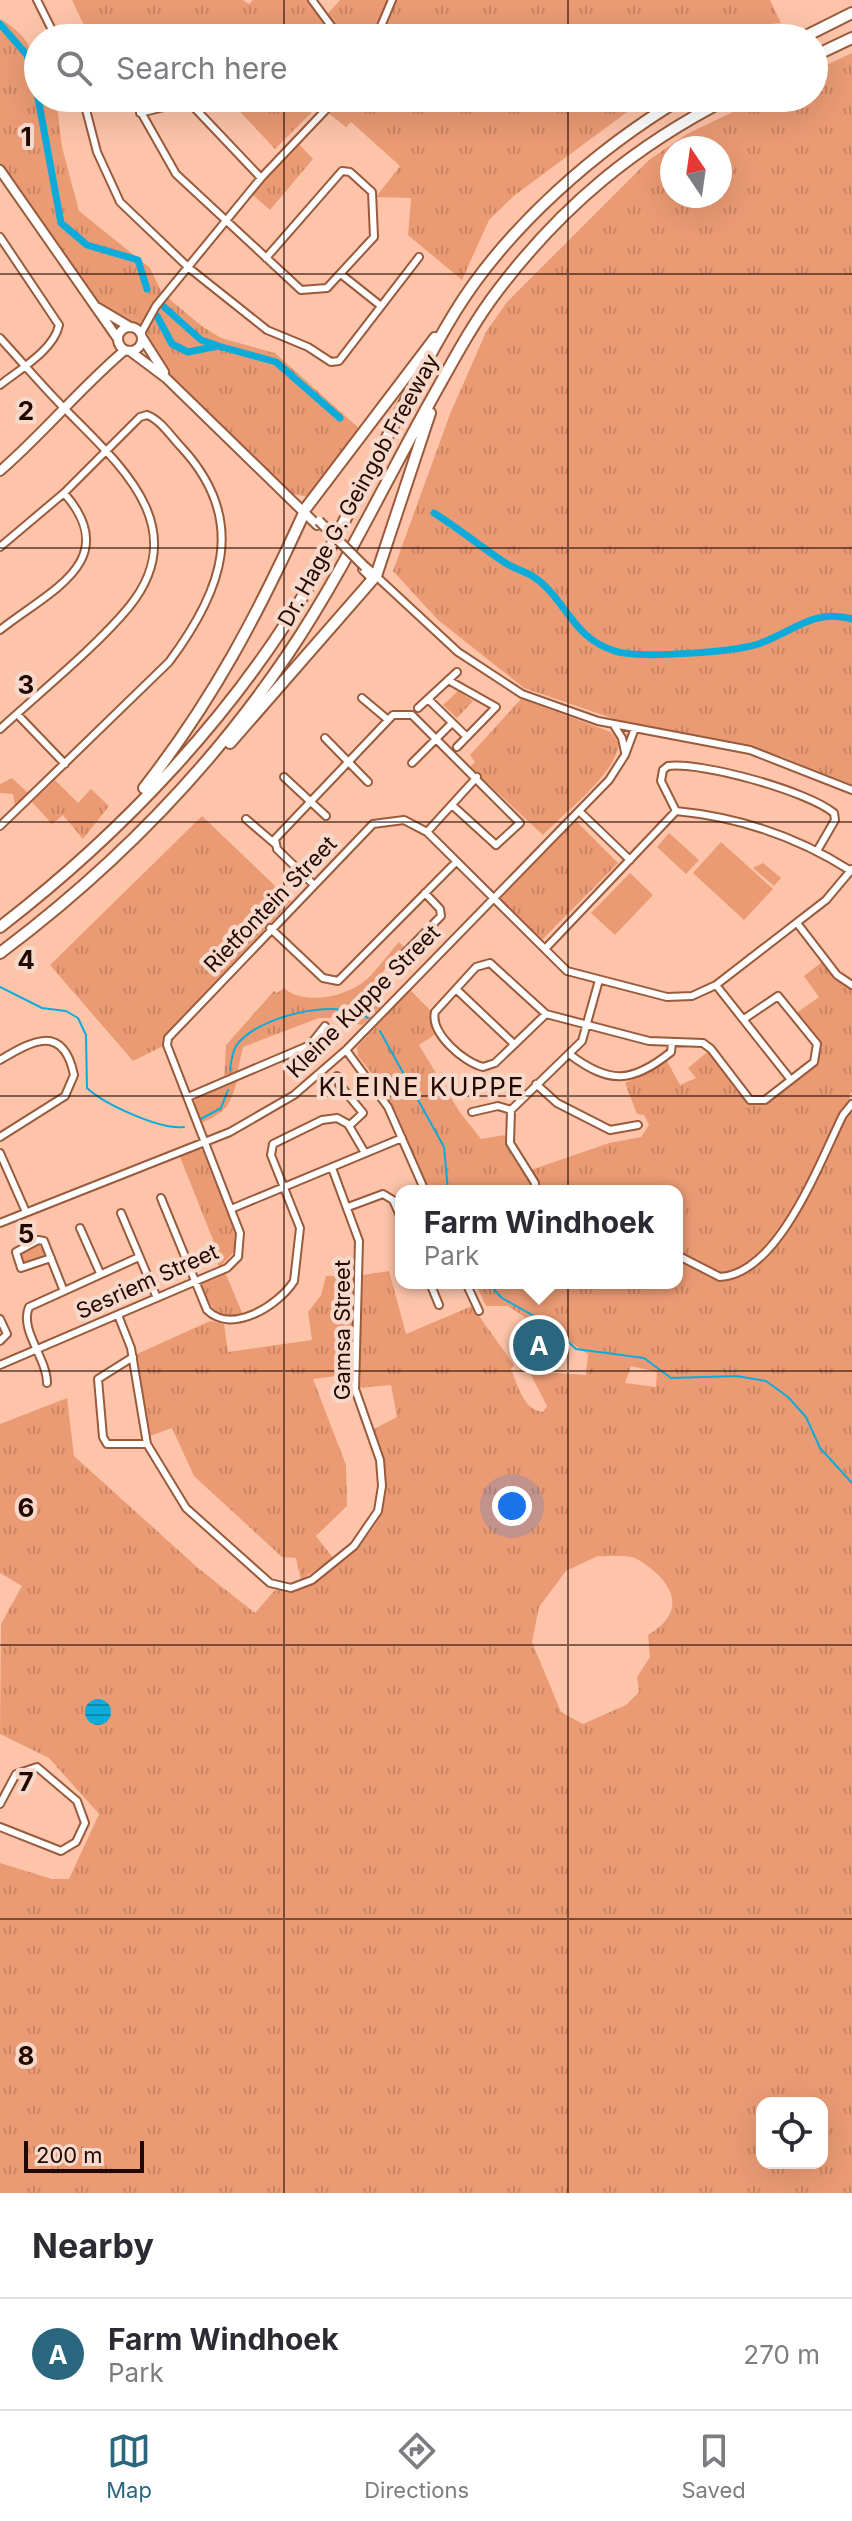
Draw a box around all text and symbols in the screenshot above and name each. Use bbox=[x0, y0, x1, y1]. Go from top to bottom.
search box bbox=[24, 24, 828, 112]
icon: search bbox=[52, 46, 96, 90]
text: Search here bbox=[116, 50, 288, 86]
text: 1 bbox=[20, 121, 32, 152]
north arrow bbox=[660, 136, 732, 208]
street label: Dr. Hage G. Geingob Freeway bbox=[272, 349, 444, 631]
text: 2 bbox=[18, 395, 34, 426]
text: 3 bbox=[18, 669, 34, 700]
street label: Rietfontein Street bbox=[198, 831, 342, 977]
street label: Kleine Kuppe Street bbox=[281, 919, 445, 1083]
text: 4 bbox=[17, 944, 35, 975]
district label: KLEINE KUPPE bbox=[319, 1071, 525, 1102]
popup bbox=[395, 1185, 683, 1289]
text: Farm Windhoek bbox=[424, 1204, 654, 1240]
text: 5 bbox=[18, 1218, 34, 1249]
street label: Sesriem Street bbox=[72, 1238, 222, 1324]
text: Park bbox=[424, 1240, 479, 1271]
street label: Gamsa Street bbox=[329, 1260, 355, 1400]
pin: A bbox=[513, 1315, 565, 1375]
your location bbox=[492, 1486, 532, 1526]
text: 6 bbox=[18, 1492, 34, 1523]
text: 7 bbox=[18, 1766, 34, 1797]
text: 8 bbox=[18, 2040, 34, 2071]
map controls bbox=[756, 2097, 828, 2169]
button: locate bbox=[756, 2097, 828, 2169]
scale bar bbox=[24, 2137, 144, 2173]
text: 200 m bbox=[36, 2142, 103, 2168]
text: Nearby bbox=[32, 2225, 154, 2266]
text: Farm Windhoek bbox=[108, 2321, 339, 2357]
text: A bbox=[48, 2339, 68, 2370]
text: 270 m bbox=[743, 2339, 820, 2370]
text: Park bbox=[108, 2357, 164, 2388]
tab: Map bbox=[106, 2429, 152, 2503]
tab: Directions bbox=[364, 2429, 469, 2503]
tab: Saved bbox=[681, 2429, 746, 2503]

